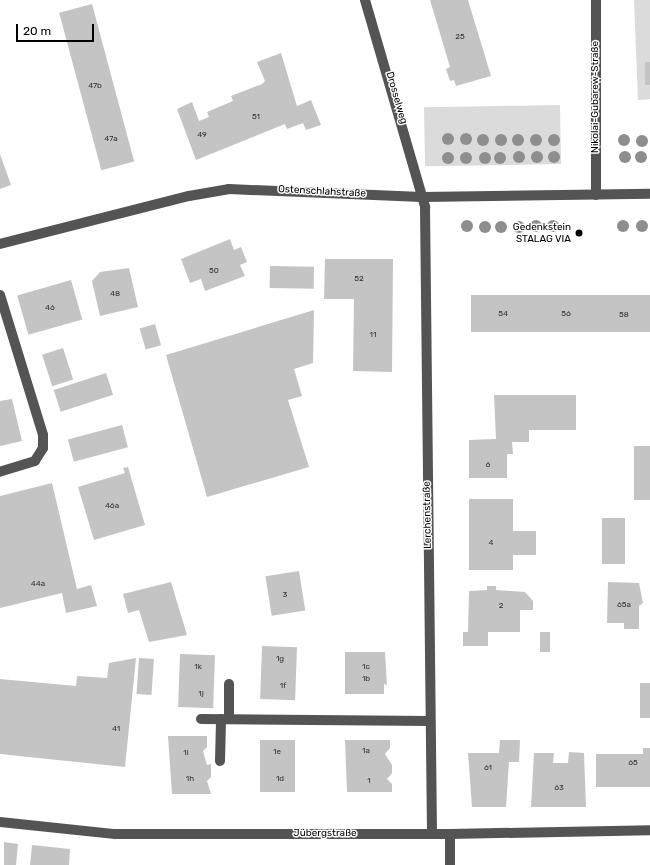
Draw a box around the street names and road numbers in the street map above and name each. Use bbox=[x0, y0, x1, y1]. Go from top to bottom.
street label: Nikolai-Gubarew-Straße bbox=[590, 41, 602, 153]
street label: Drosselweg bbox=[383, 70, 409, 126]
street label: Ostenschlahstraße bbox=[278, 184, 366, 200]
street label: Lerchenstraße bbox=[421, 481, 435, 549]
street label: Jübergstraße bbox=[293, 828, 357, 840]

